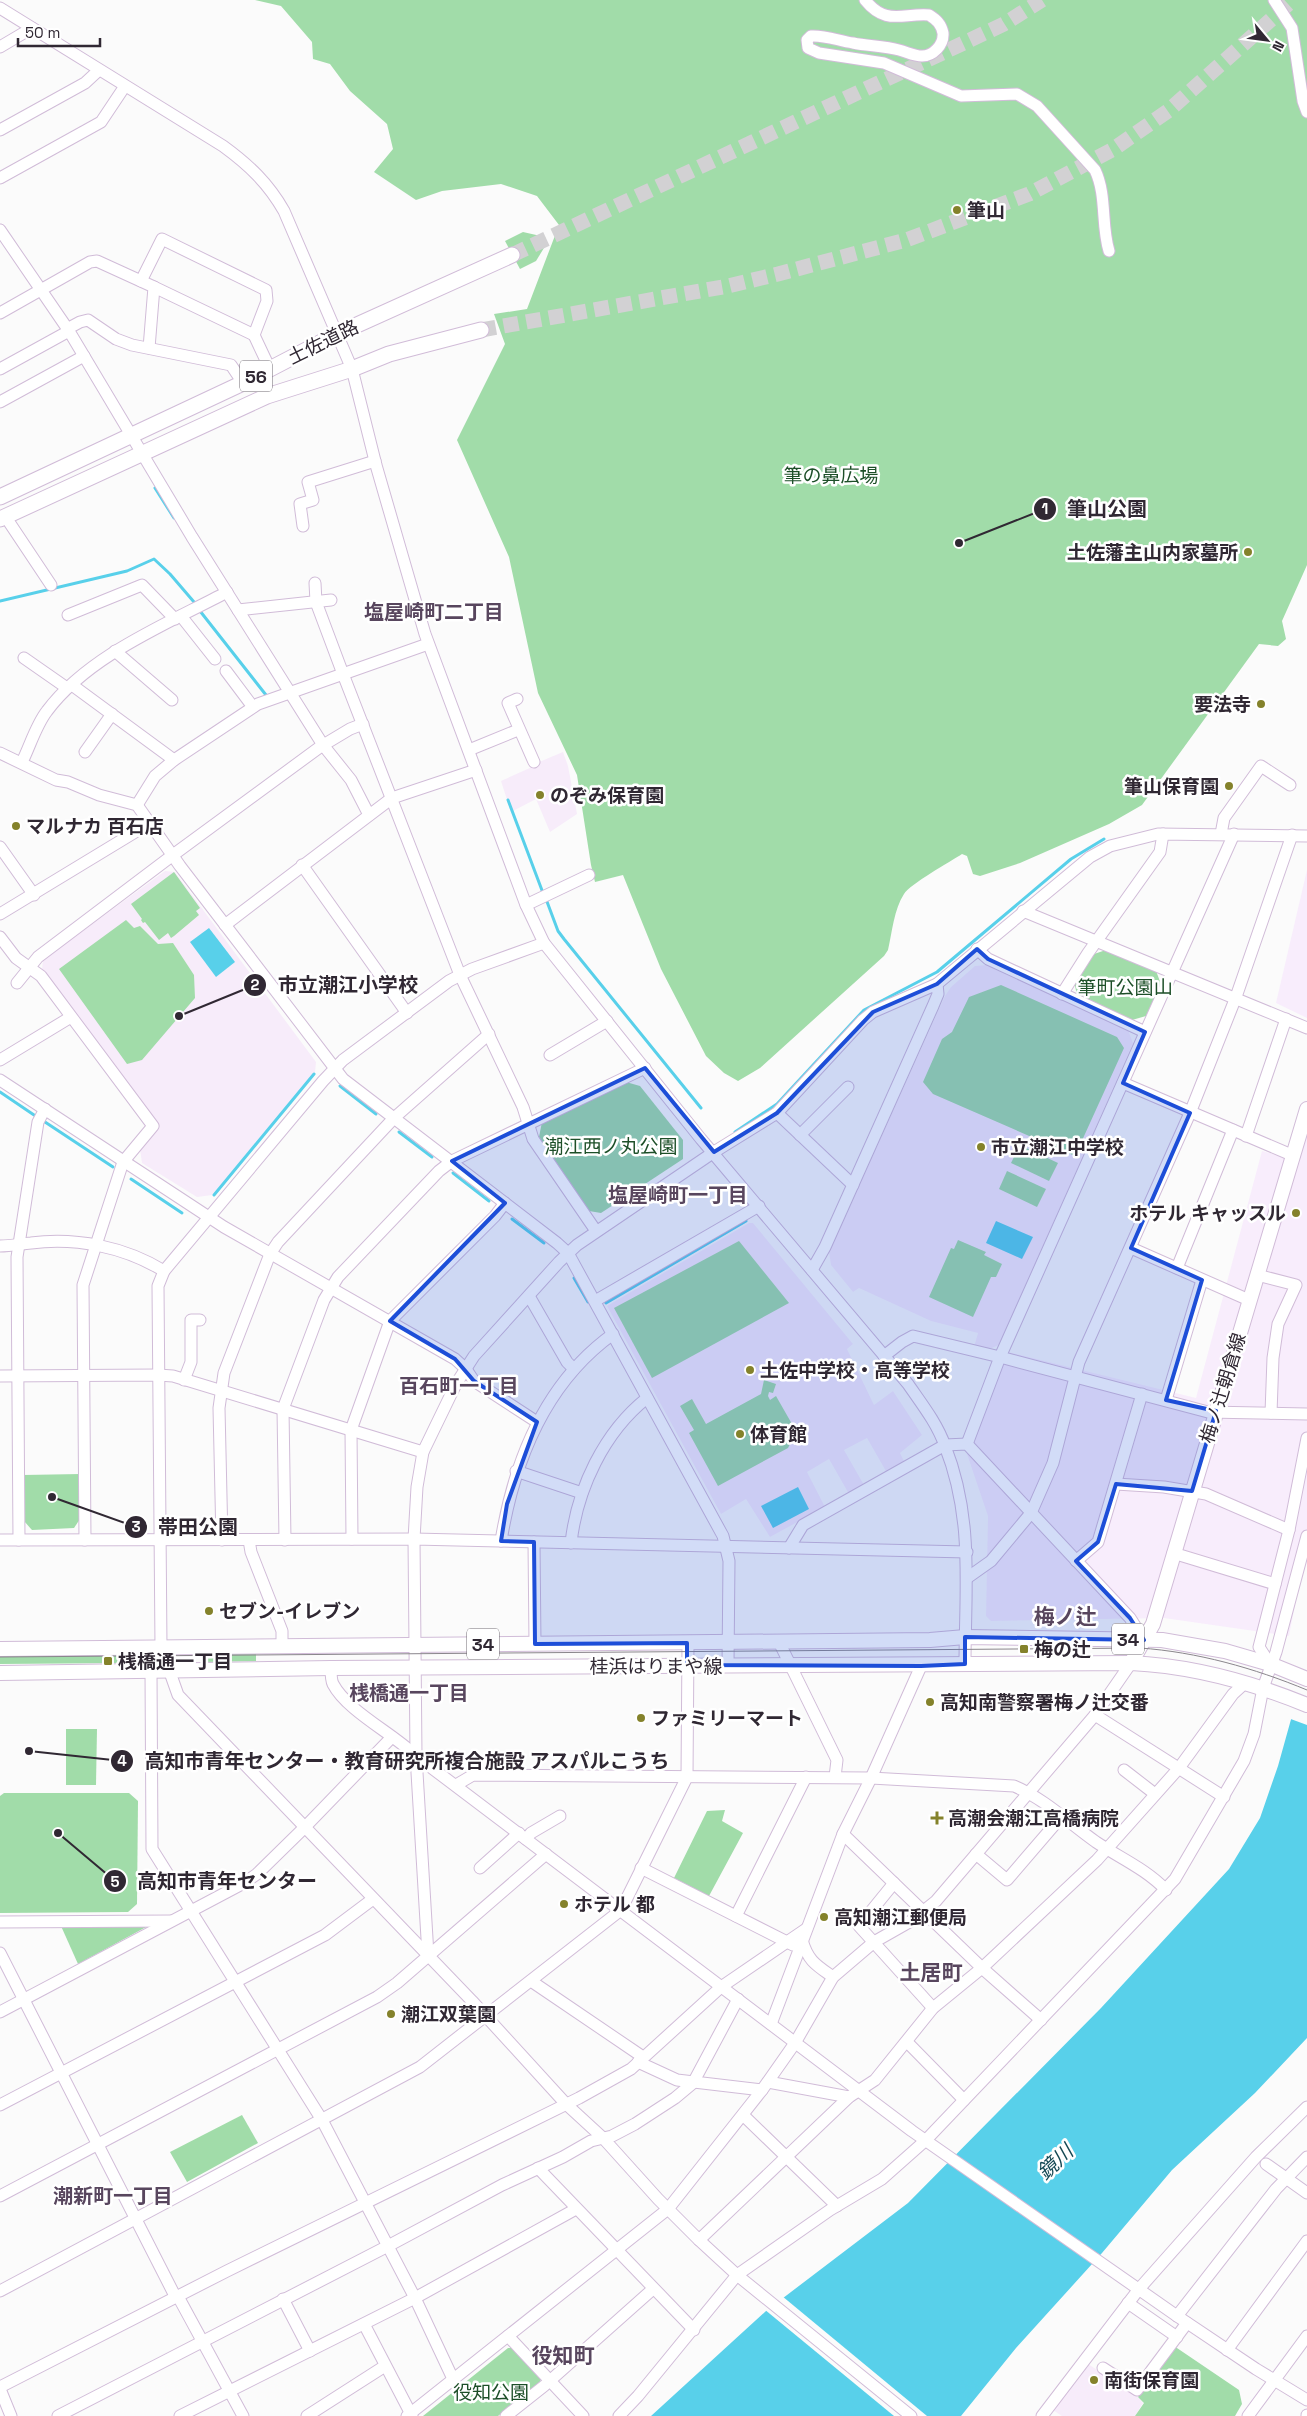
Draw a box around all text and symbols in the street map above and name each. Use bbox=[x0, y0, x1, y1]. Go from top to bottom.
scale bar bbox=[18, 15, 100, 47]
north arrow bbox=[1242, 15, 1292, 65]
text: 50 m bbox=[25, 23, 60, 42]
text: N bbox=[1268, 38, 1289, 55]
place label: 筆山 bbox=[967, 198, 1005, 223]
marker: 筆山 bbox=[951, 204, 963, 216]
street label: 土佐道路 bbox=[283, 314, 363, 370]
road number: 56 bbox=[240, 361, 272, 392]
park label: 筆の鼻広場 bbox=[783, 463, 879, 488]
callout: 筆山公園 bbox=[1032, 491, 1157, 526]
text: 筆山公園 bbox=[1067, 496, 1147, 522]
text: 1 bbox=[1042, 499, 1048, 518]
place label: 土佐藩主山内家墓所 bbox=[1067, 540, 1238, 565]
marker: 土佐藩主山内家墓所 bbox=[1242, 546, 1254, 558]
district label: 塩屋崎町二丁目 bbox=[364, 599, 504, 625]
place label: 要法寺 bbox=[1194, 692, 1251, 717]
marker: 要法寺 bbox=[1255, 698, 1267, 710]
place label: 筆山保育園 bbox=[1124, 774, 1219, 799]
marker: 筆山保育園 bbox=[1223, 780, 1235, 792]
place label: のぞみ保育園 bbox=[550, 783, 664, 808]
marker: のぞみ保育園 bbox=[534, 789, 546, 801]
place label: マルナカ 百石店 bbox=[26, 814, 164, 839]
marker: マルナカ 百石店 bbox=[10, 820, 22, 832]
callout: 市立潮江小学校 bbox=[243, 967, 428, 1002]
text: 市立潮江小学校 bbox=[278, 972, 418, 998]
text: 2 bbox=[251, 975, 260, 994]
park label: 筆町公園山 bbox=[1077, 975, 1173, 1000]
park label: 潮江西ノ丸公園 bbox=[544, 1134, 678, 1159]
place label: 市立潮江中学校 bbox=[991, 1135, 1124, 1160]
marker: 市立潮江中学校 bbox=[975, 1141, 987, 1153]
district label: 塩屋崎町一丁目 bbox=[608, 1182, 748, 1208]
place label: ホテル キャッスル bbox=[1129, 1201, 1286, 1226]
marker: ホテル キャッスル bbox=[1290, 1207, 1302, 1219]
street label: 梅ノ辻朝倉線 bbox=[1194, 1330, 1252, 1446]
place label: 土佐中学校・高等学校 bbox=[760, 1358, 950, 1383]
marker: 土佐中学校・高等学校 bbox=[744, 1364, 756, 1376]
district label: 百石町一丁目 bbox=[399, 1373, 519, 1399]
place label: 体育館 bbox=[750, 1422, 807, 1447]
marker: 体育館 bbox=[734, 1428, 746, 1440]
callout: 帯田公園 bbox=[123, 1509, 248, 1544]
text: 帯田公園 bbox=[158, 1514, 238, 1540]
text: 3 bbox=[131, 1517, 141, 1536]
place label: セブン-イレブン bbox=[219, 1599, 360, 1624]
district label: 梅ノ辻 bbox=[1034, 1603, 1097, 1630]
marker: セブン-イレブン bbox=[203, 1605, 215, 1617]
road number: 34 bbox=[1112, 1624, 1144, 1655]
road number: 34 bbox=[467, 1628, 499, 1660]
place label: 梅の辻 bbox=[1034, 1637, 1091, 1662]
marker: 梅の辻 bbox=[1018, 1643, 1030, 1655]
place label: 桟橋通一丁目 bbox=[118, 1649, 232, 1674]
street label: 桂浜はりまや線 bbox=[589, 1654, 723, 1679]
marker: 桟橋通一丁目 bbox=[102, 1655, 114, 1667]
district label: 桟橋通一丁目 bbox=[349, 1680, 469, 1706]
place label: 高知南警察署梅ノ辻交番 bbox=[940, 1690, 1149, 1715]
marker: 高知南警察署梅ノ辻交番 bbox=[924, 1696, 936, 1708]
place label: ファミリーマート bbox=[651, 1706, 803, 1731]
marker: ファミリーマート bbox=[635, 1712, 647, 1724]
callout: 高知市青年センター・教育研究所複合施設 アスパルこうち bbox=[109, 1744, 679, 1779]
text: 高知市青年センター・教育研究所複合施設 アスパルこうち bbox=[144, 1748, 670, 1774]
text: 4 bbox=[117, 1751, 127, 1770]
place label: 高潮会潮江高橋病院 bbox=[948, 1806, 1119, 1831]
marker: 高潮会潮江高橋病院 bbox=[930, 1811, 944, 1825]
callout: 高知市青年センター bbox=[102, 1864, 327, 1899]
text: 高知市青年センター bbox=[137, 1868, 317, 1894]
text: 5 bbox=[110, 1872, 120, 1891]
place label: ホテル 都 bbox=[574, 1892, 655, 1917]
marker: ホテル 都 bbox=[558, 1898, 570, 1910]
place label: 高知潮江郵便局 bbox=[834, 1905, 967, 1930]
marker: 高知潮江郵便局 bbox=[818, 1911, 830, 1923]
district label: 土居町 bbox=[900, 1959, 963, 1986]
place label: 潮江双葉園 bbox=[401, 2002, 496, 2027]
marker: 潮江双葉園 bbox=[385, 2008, 397, 2020]
water label: 鏡川 bbox=[1032, 2137, 1080, 2185]
district label: 潮新町一丁目 bbox=[53, 2183, 173, 2209]
district label: 役知町 bbox=[532, 2342, 595, 2369]
place label: 南街保育園 bbox=[1104, 2368, 1199, 2393]
marker: 南街保育園 bbox=[1088, 2374, 1100, 2386]
park label: 役知公園 bbox=[453, 2380, 529, 2405]

